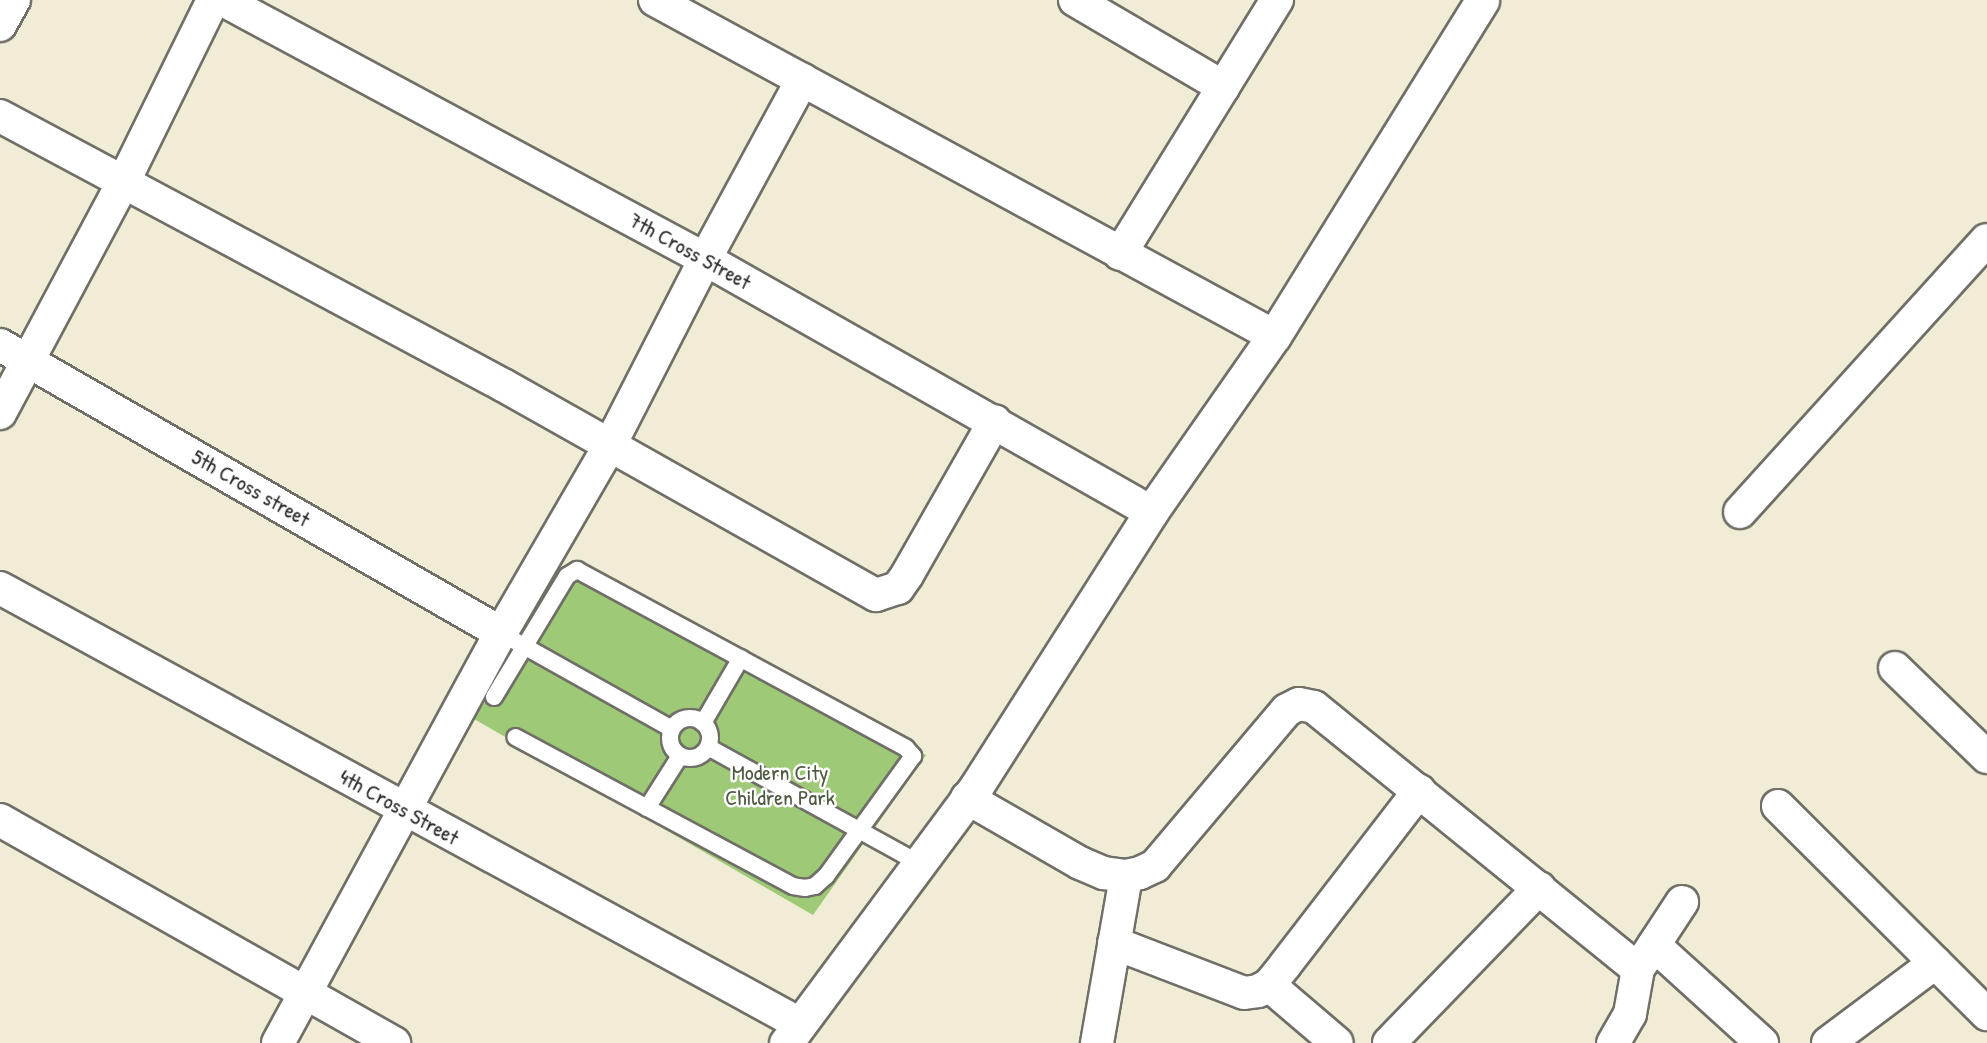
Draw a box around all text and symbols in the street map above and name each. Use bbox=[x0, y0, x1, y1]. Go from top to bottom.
street label: 7th Cross Street bbox=[624, 207, 756, 295]
street label: 5th Cross street bbox=[187, 444, 315, 532]
park label: Modern City Children Park bbox=[725, 759, 835, 810]
street label: 4th Cross Street bbox=[335, 763, 463, 851]

